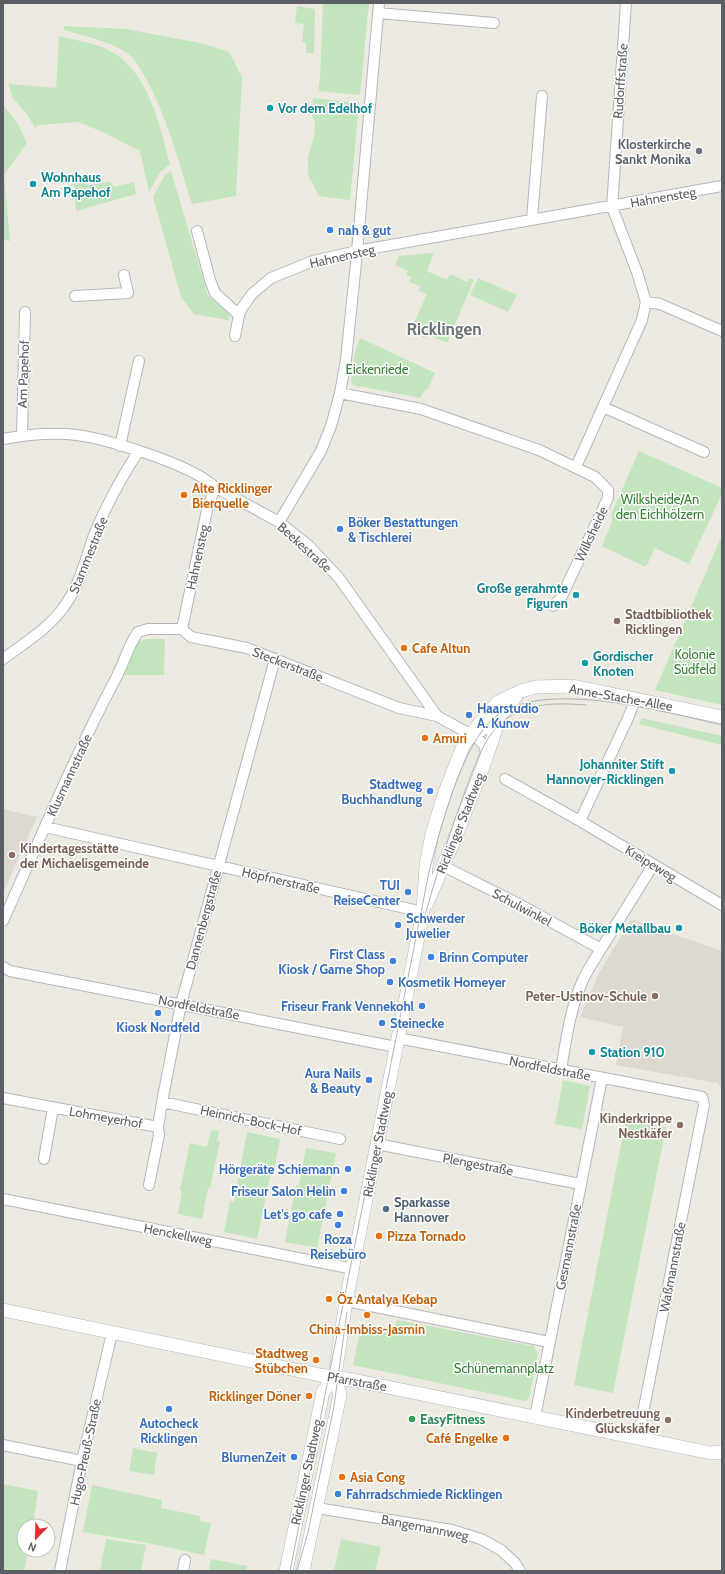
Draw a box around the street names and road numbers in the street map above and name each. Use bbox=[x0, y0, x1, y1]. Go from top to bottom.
street label: Rudorffstraße bbox=[609, 42, 631, 119]
street label: Hahnensteg bbox=[629, 183, 698, 211]
street label: Hahnensteg bbox=[308, 241, 377, 271]
street label: Am Papehof bbox=[14, 339, 32, 408]
street label: Wilksheide bbox=[571, 503, 611, 564]
street label: Stammestraße bbox=[65, 514, 111, 596]
street label: Beekestraße bbox=[275, 519, 336, 576]
street label: Hahnensteg bbox=[182, 522, 212, 591]
street label: Steckerstraße bbox=[250, 643, 326, 685]
street label: Anne-Stache-Allee bbox=[568, 680, 674, 714]
street label: Klusmannstraße bbox=[43, 731, 95, 819]
street label: Ricklinger Stadtweg bbox=[432, 770, 488, 876]
street label: Kreipeweg bbox=[622, 841, 680, 885]
street label: Höpfnerstraße bbox=[240, 863, 322, 897]
street label: Dannenbergstraße bbox=[182, 868, 224, 972]
street label: Schulwinkel bbox=[490, 885, 554, 929]
street label: Nordfeldstraße bbox=[157, 991, 241, 1023]
street label: Nordfeldstraße bbox=[508, 1052, 592, 1084]
street label: Ricklinger Stadtweg bbox=[359, 1089, 395, 1198]
street label: Heinrich-Bock-Hof bbox=[199, 1101, 304, 1139]
street label: Lohmeyerhof bbox=[68, 1103, 145, 1131]
street label: Plengestraße bbox=[441, 1149, 515, 1179]
street label: Gesmannstraße bbox=[552, 1202, 584, 1291]
street label: Henckellweg bbox=[142, 1220, 214, 1249]
street label: Waßmannstraße bbox=[655, 1220, 689, 1314]
street label: Pfarrstraße bbox=[326, 1368, 388, 1394]
street label: Hugo-Preuß-Straße bbox=[66, 1397, 104, 1507]
street label: Ricklinger Stadtweg bbox=[287, 1417, 325, 1526]
street label: Bangemannweg bbox=[380, 1511, 471, 1543]

